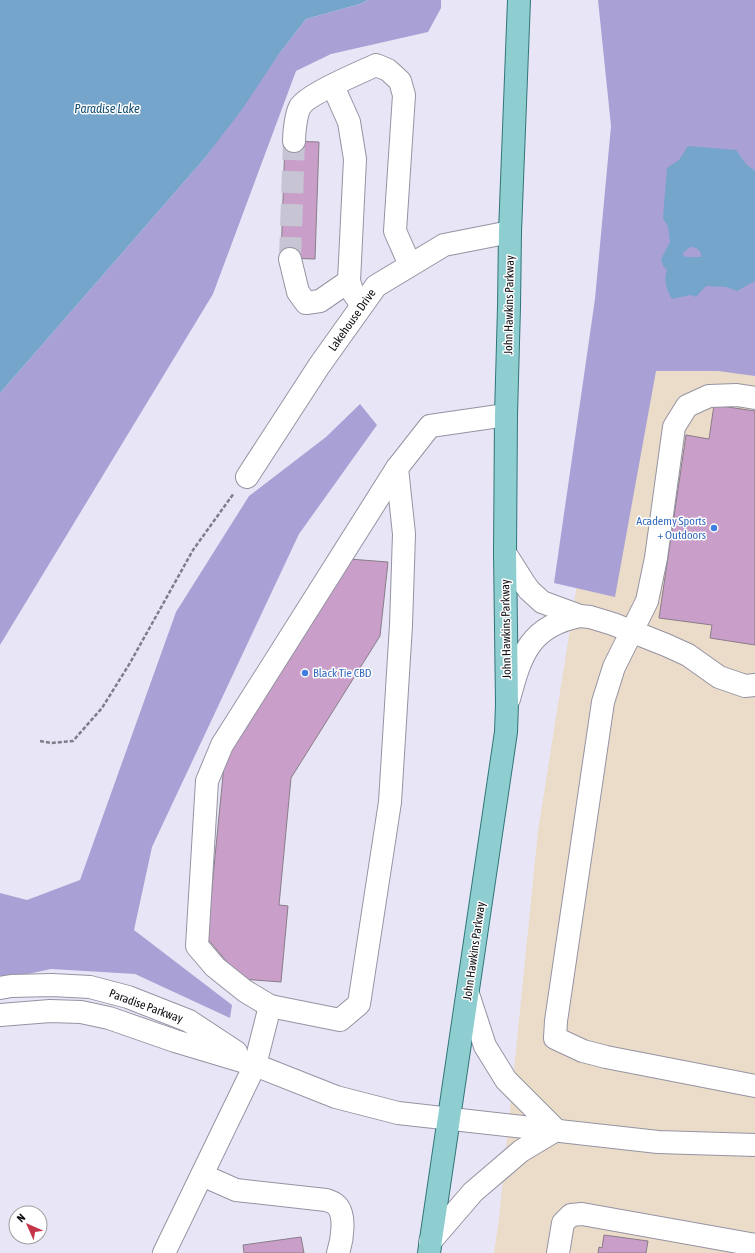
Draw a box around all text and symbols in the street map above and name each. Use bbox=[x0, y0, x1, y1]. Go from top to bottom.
water label: Paradise Lake bbox=[74, 101, 140, 116]
street label: John Hawkins Parkway bbox=[501, 255, 517, 355]
street label: Lakehouse Drive bbox=[325, 286, 379, 354]
place label: Academy Sports + Outdoors bbox=[636, 514, 706, 542]
marker: Academy Sports + Outdoors bbox=[709, 523, 719, 533]
street label: John Hawkins Parkway bbox=[498, 579, 514, 679]
place label: Black Tie CBD bbox=[313, 666, 372, 680]
marker: Black Tie CBD bbox=[300, 668, 310, 678]
street label: John Hawkins Parkway bbox=[460, 901, 488, 1001]
street label: Paradise Parkway bbox=[107, 986, 185, 1026]
north arrow bbox=[8, 1205, 48, 1245]
text: N bbox=[14, 1211, 27, 1224]

